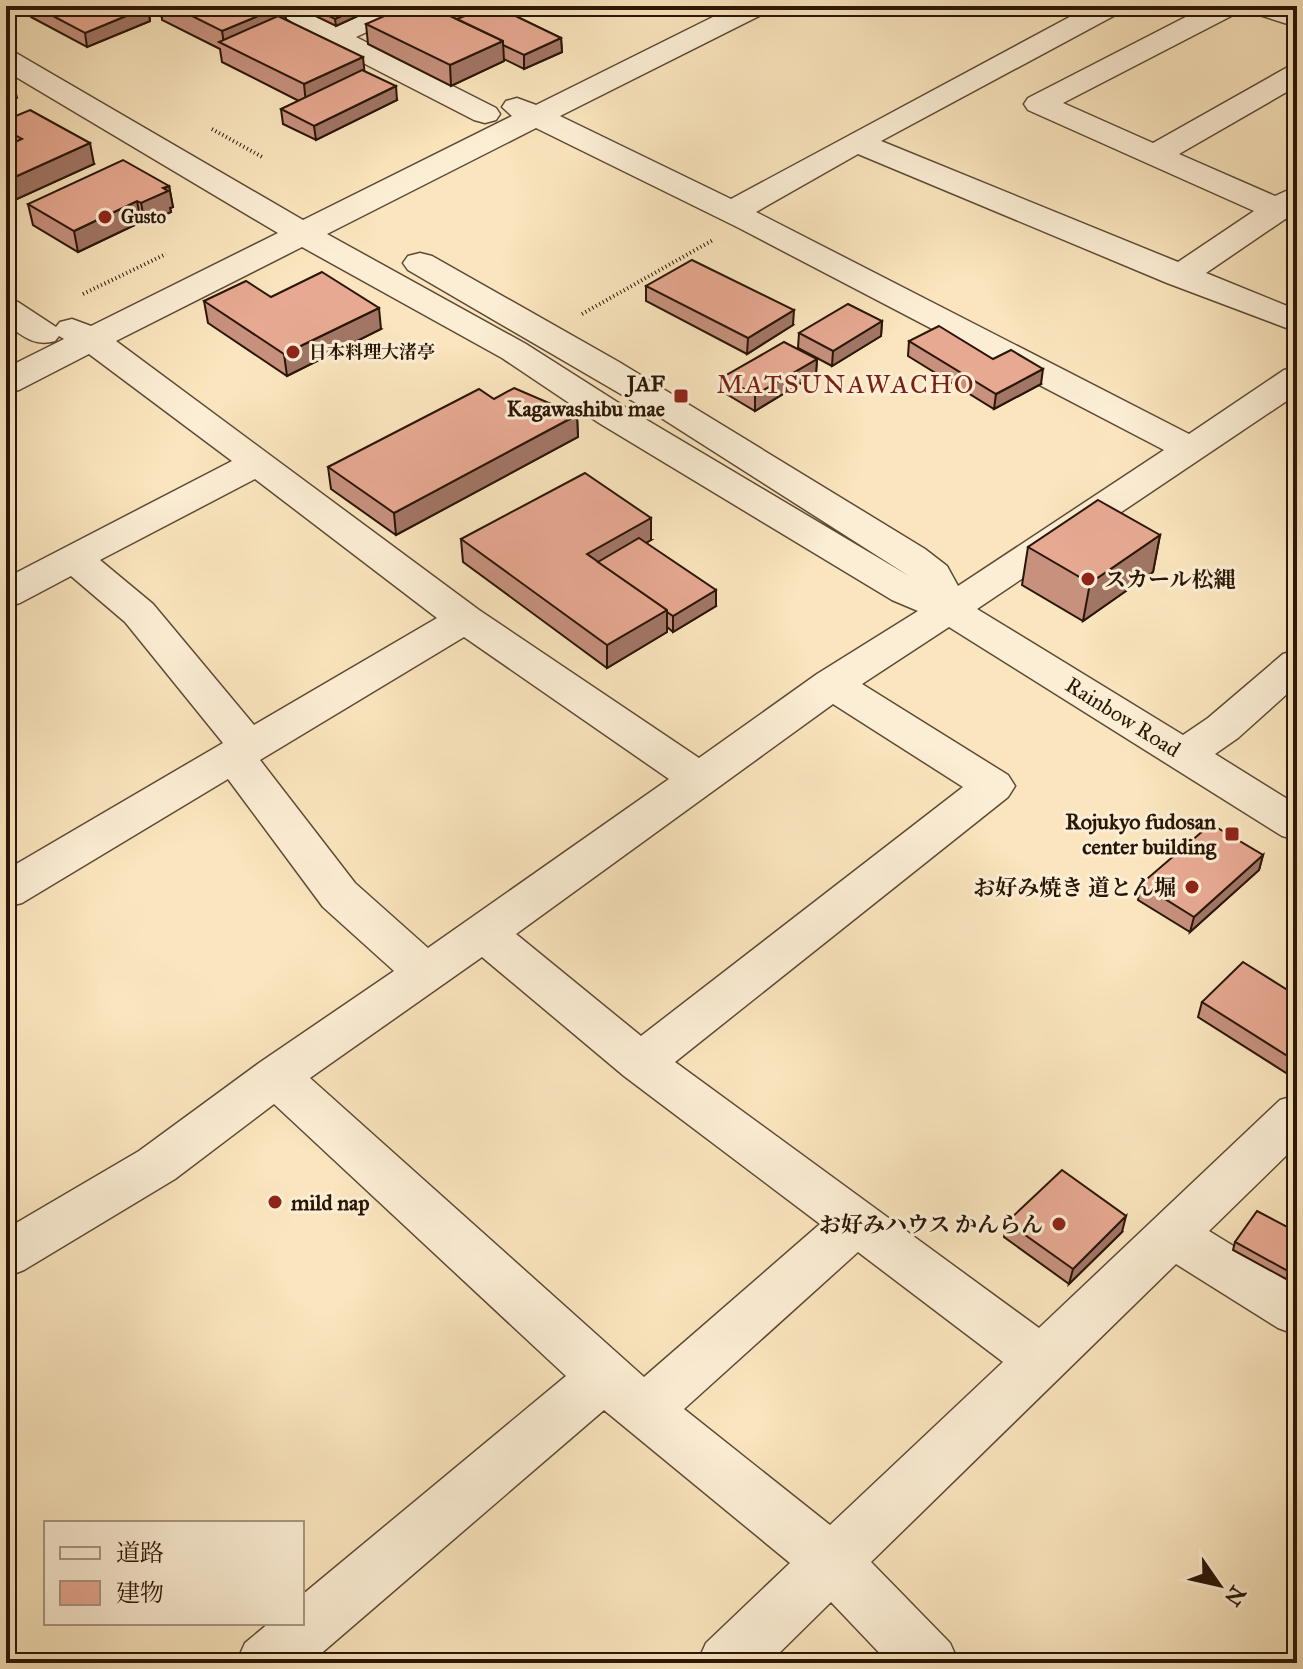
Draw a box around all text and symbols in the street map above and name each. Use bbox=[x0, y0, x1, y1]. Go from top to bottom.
place label: Gusto bbox=[121, 206, 166, 228]
marker: Gusto bbox=[96, 208, 114, 226]
place label: 日本料理大渚亭 bbox=[309, 341, 435, 363]
marker: 日本料理大渚亭 bbox=[284, 343, 302, 361]
district label: MATSUNAWACHO bbox=[716, 368, 976, 400]
place label: JAF Kagawashibu mae bbox=[507, 370, 666, 422]
marker: JAF Kagawashibu mae bbox=[672, 387, 690, 405]
place label: スカール松縄 bbox=[1104, 566, 1236, 593]
marker: スカール松縄 bbox=[1079, 570, 1097, 588]
street label: Rainbow Road bbox=[1060, 671, 1186, 763]
place label: Rojukyo fudosan center building bbox=[1065, 808, 1217, 860]
marker: Rojukyo fudosan center building bbox=[1223, 825, 1241, 843]
place label: お好み焼き 道とん堀 bbox=[973, 874, 1176, 901]
marker: お好み焼き 道とん堀 bbox=[1183, 878, 1201, 896]
place label: mild nap bbox=[290, 1189, 369, 1216]
marker: mild nap bbox=[266, 1193, 284, 1211]
place label: お好みハウス かんらん bbox=[819, 1211, 1043, 1238]
marker: お好みハウス かんらん bbox=[1050, 1215, 1068, 1233]
legend bbox=[44, 1521, 304, 1625]
text: 道路 bbox=[116, 1538, 164, 1568]
north arrow bbox=[1179, 1545, 1259, 1625]
text: 建物 bbox=[116, 1578, 164, 1608]
text: N bbox=[1219, 1581, 1252, 1611]

